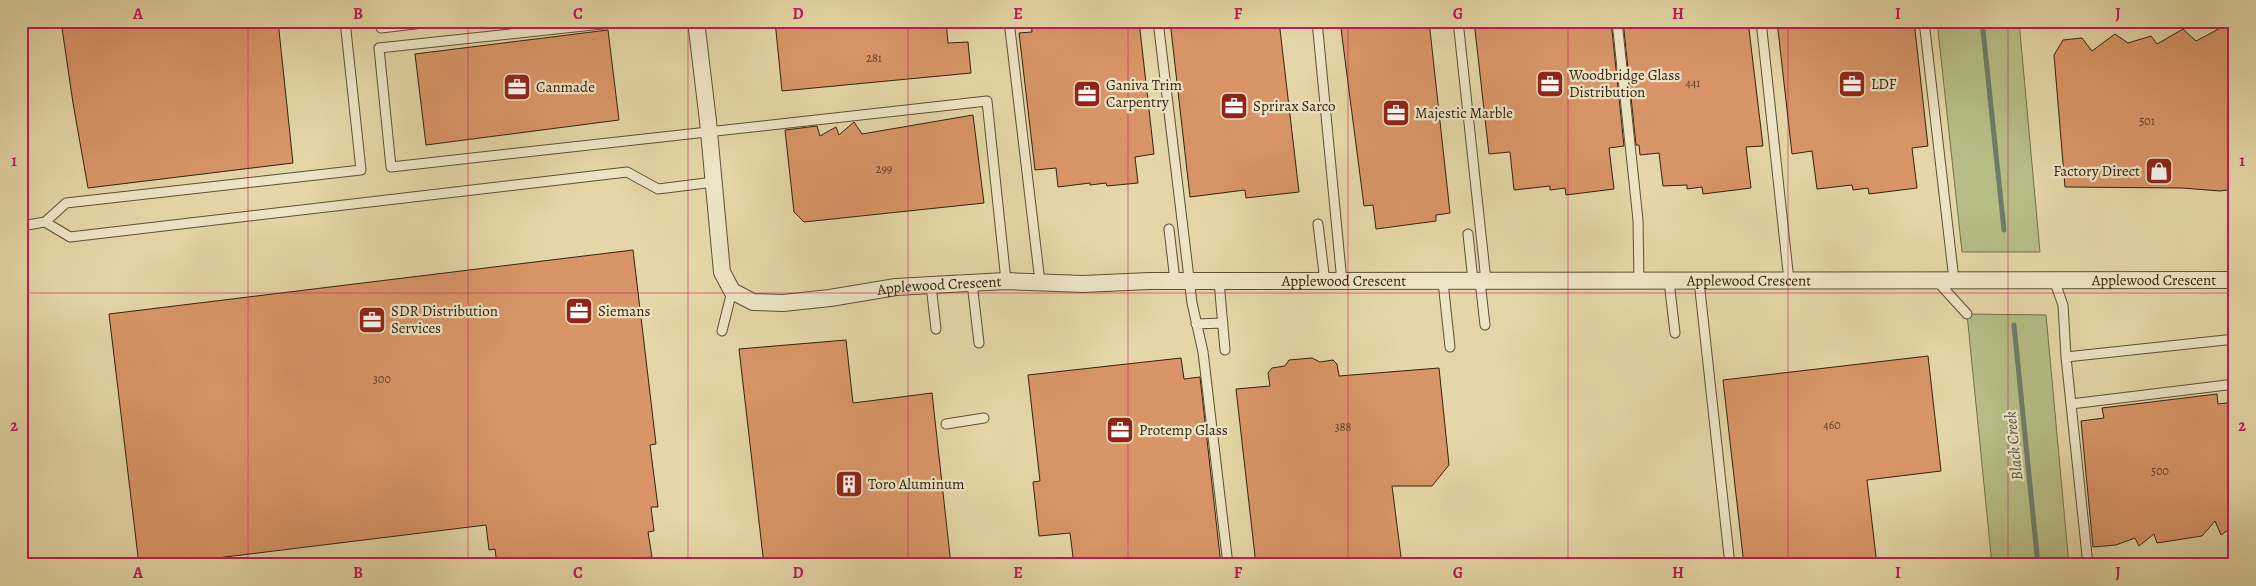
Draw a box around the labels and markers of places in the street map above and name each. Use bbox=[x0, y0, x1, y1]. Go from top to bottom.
place label: Woodbridge Glass Distribution bbox=[1568, 65, 1680, 102]
office icon: Woodbridge Glass Distribution bbox=[1535, 69, 1565, 99]
office icon: LDF bbox=[1837, 69, 1867, 99]
office icon: Canmade bbox=[502, 72, 532, 102]
place label: LDF bbox=[1871, 74, 1897, 94]
place label: Ganiva Trim Carpentry bbox=[1106, 75, 1182, 112]
place label: Canmade bbox=[536, 77, 595, 97]
office icon: Ganiva Trim Carpentry bbox=[1072, 79, 1102, 109]
office icon: Sprirax Sarco bbox=[1219, 91, 1249, 121]
place label: Sprirax Sarco bbox=[1253, 96, 1335, 116]
office icon: Majestic Marble bbox=[1381, 98, 1411, 128]
place label: Majestic Marble bbox=[1415, 103, 1513, 123]
shop icon: Factory Direct bbox=[2144, 156, 2174, 186]
place label: Factory Direct bbox=[2053, 161, 2140, 181]
office icon: Siemans bbox=[564, 296, 594, 326]
place label: SDR Distribution Services bbox=[391, 301, 498, 338]
place label: Siemans bbox=[598, 301, 650, 321]
office icon: SDR Distribution Services bbox=[357, 305, 387, 335]
office icon: Protemp Glass bbox=[1105, 415, 1135, 445]
place label: Protemp Glass bbox=[1139, 420, 1228, 440]
building icon: Toro Aluminum bbox=[834, 469, 864, 499]
place label: Toro Aluminum bbox=[868, 474, 965, 494]

